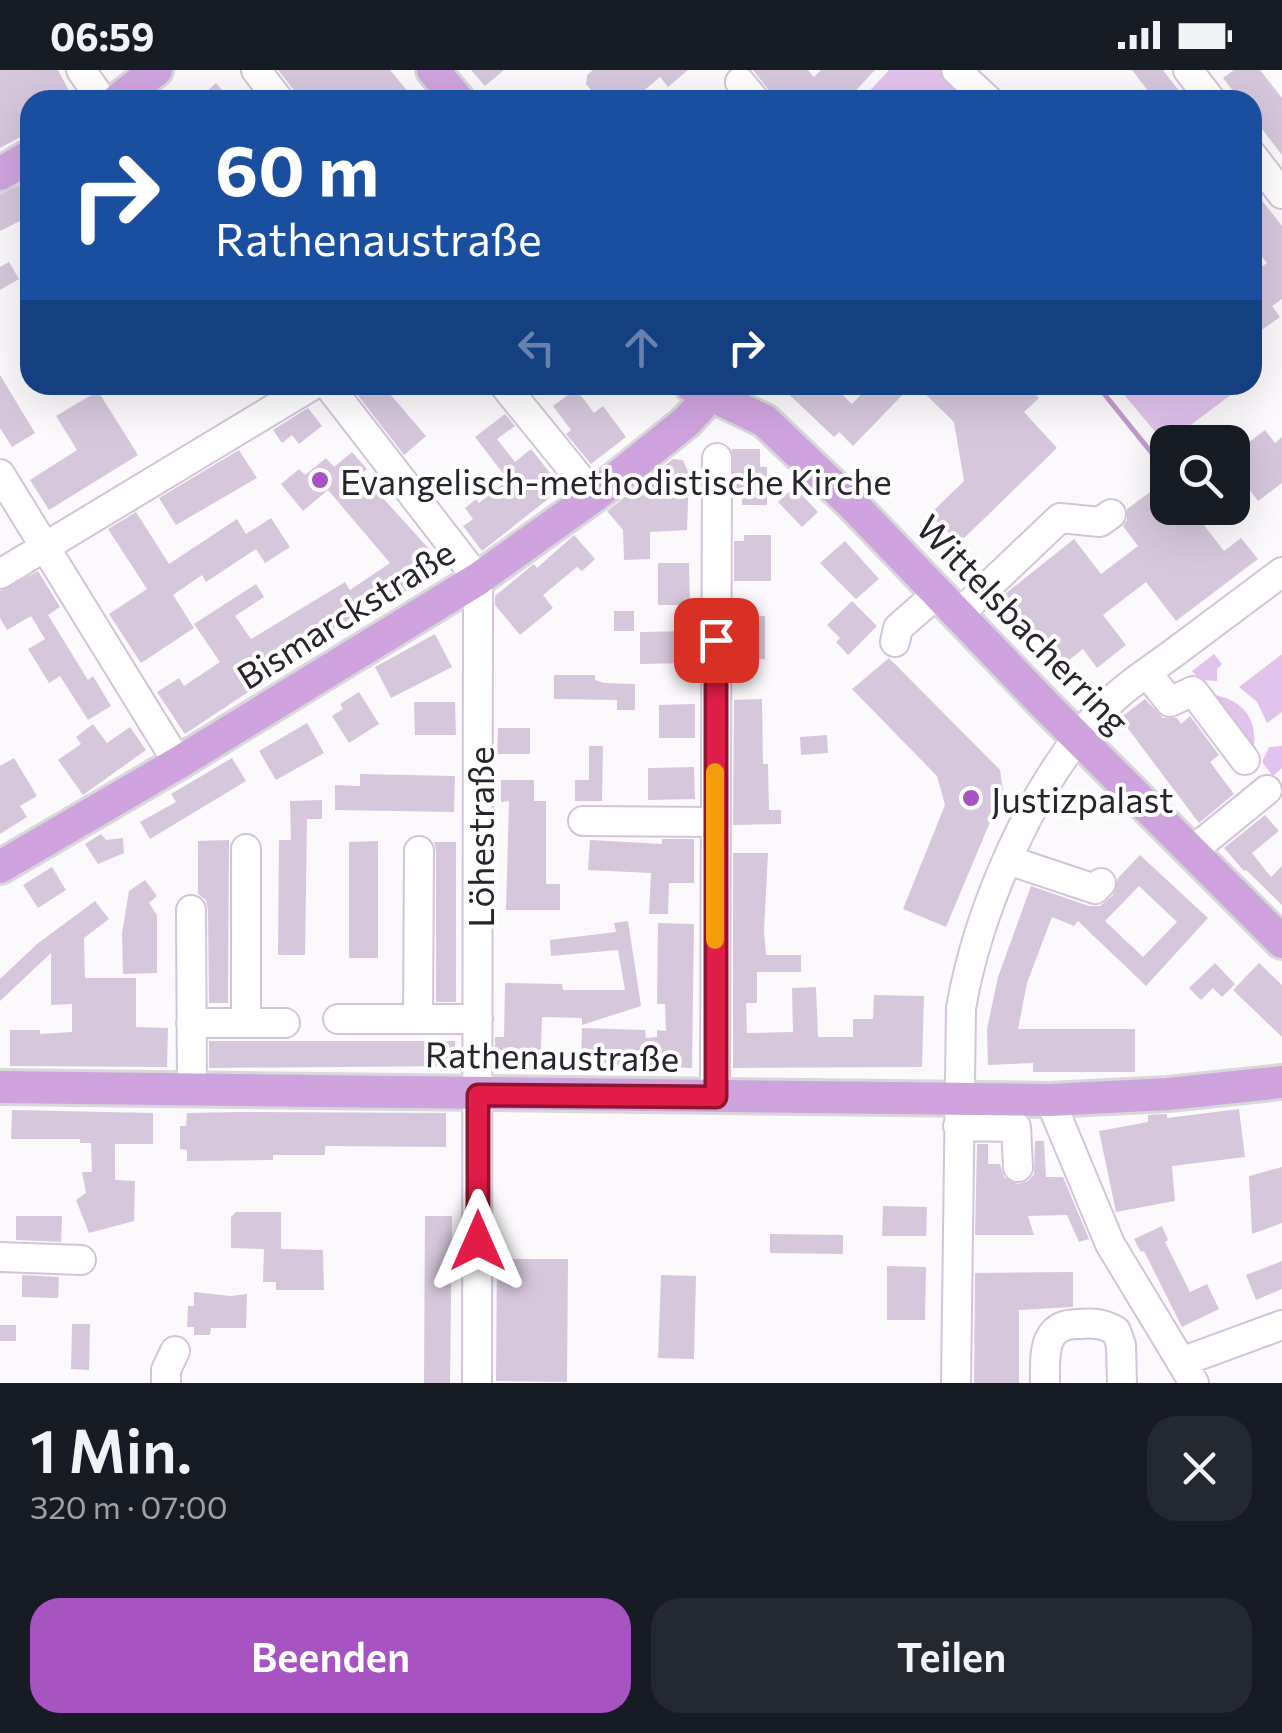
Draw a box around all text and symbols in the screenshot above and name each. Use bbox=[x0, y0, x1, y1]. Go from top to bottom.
text: 06:59 bbox=[50, 12, 154, 59]
text: 60 m bbox=[215, 125, 379, 210]
icon: right bbox=[50, 130, 180, 260]
text: Rathenaustraße bbox=[215, 210, 542, 265]
icon: left bbox=[509, 320, 564, 375]
icon: ahead bbox=[614, 320, 669, 375]
icon: right bbox=[719, 320, 774, 375]
map controls bbox=[1150, 425, 1250, 525]
button: search bbox=[1150, 425, 1250, 525]
place label: Evangelisch-methodistische Kirche bbox=[340, 459, 892, 502]
marker: Evangelisch-methodistische Kirche bbox=[309, 469, 331, 491]
street label: Wittelsbacherring bbox=[909, 505, 1139, 741]
street label: Bismarckstraße bbox=[229, 529, 461, 697]
pin bbox=[674, 598, 759, 683]
icon: arrive bbox=[689, 613, 744, 668]
street label: Löhestraße bbox=[458, 746, 501, 928]
place label: Justizpalast bbox=[991, 777, 1174, 820]
marker: Justizpalast bbox=[960, 787, 982, 809]
street label: Rathenaustraße bbox=[425, 1031, 679, 1079]
position arrow bbox=[426, 1189, 530, 1293]
text: 1 Min. bbox=[30, 1412, 192, 1485]
button: close bbox=[1147, 1416, 1252, 1521]
text: 320 m · 07:00 bbox=[30, 1486, 228, 1526]
button: Beenden bbox=[30, 1598, 631, 1713]
button: Teilen bbox=[651, 1598, 1252, 1713]

